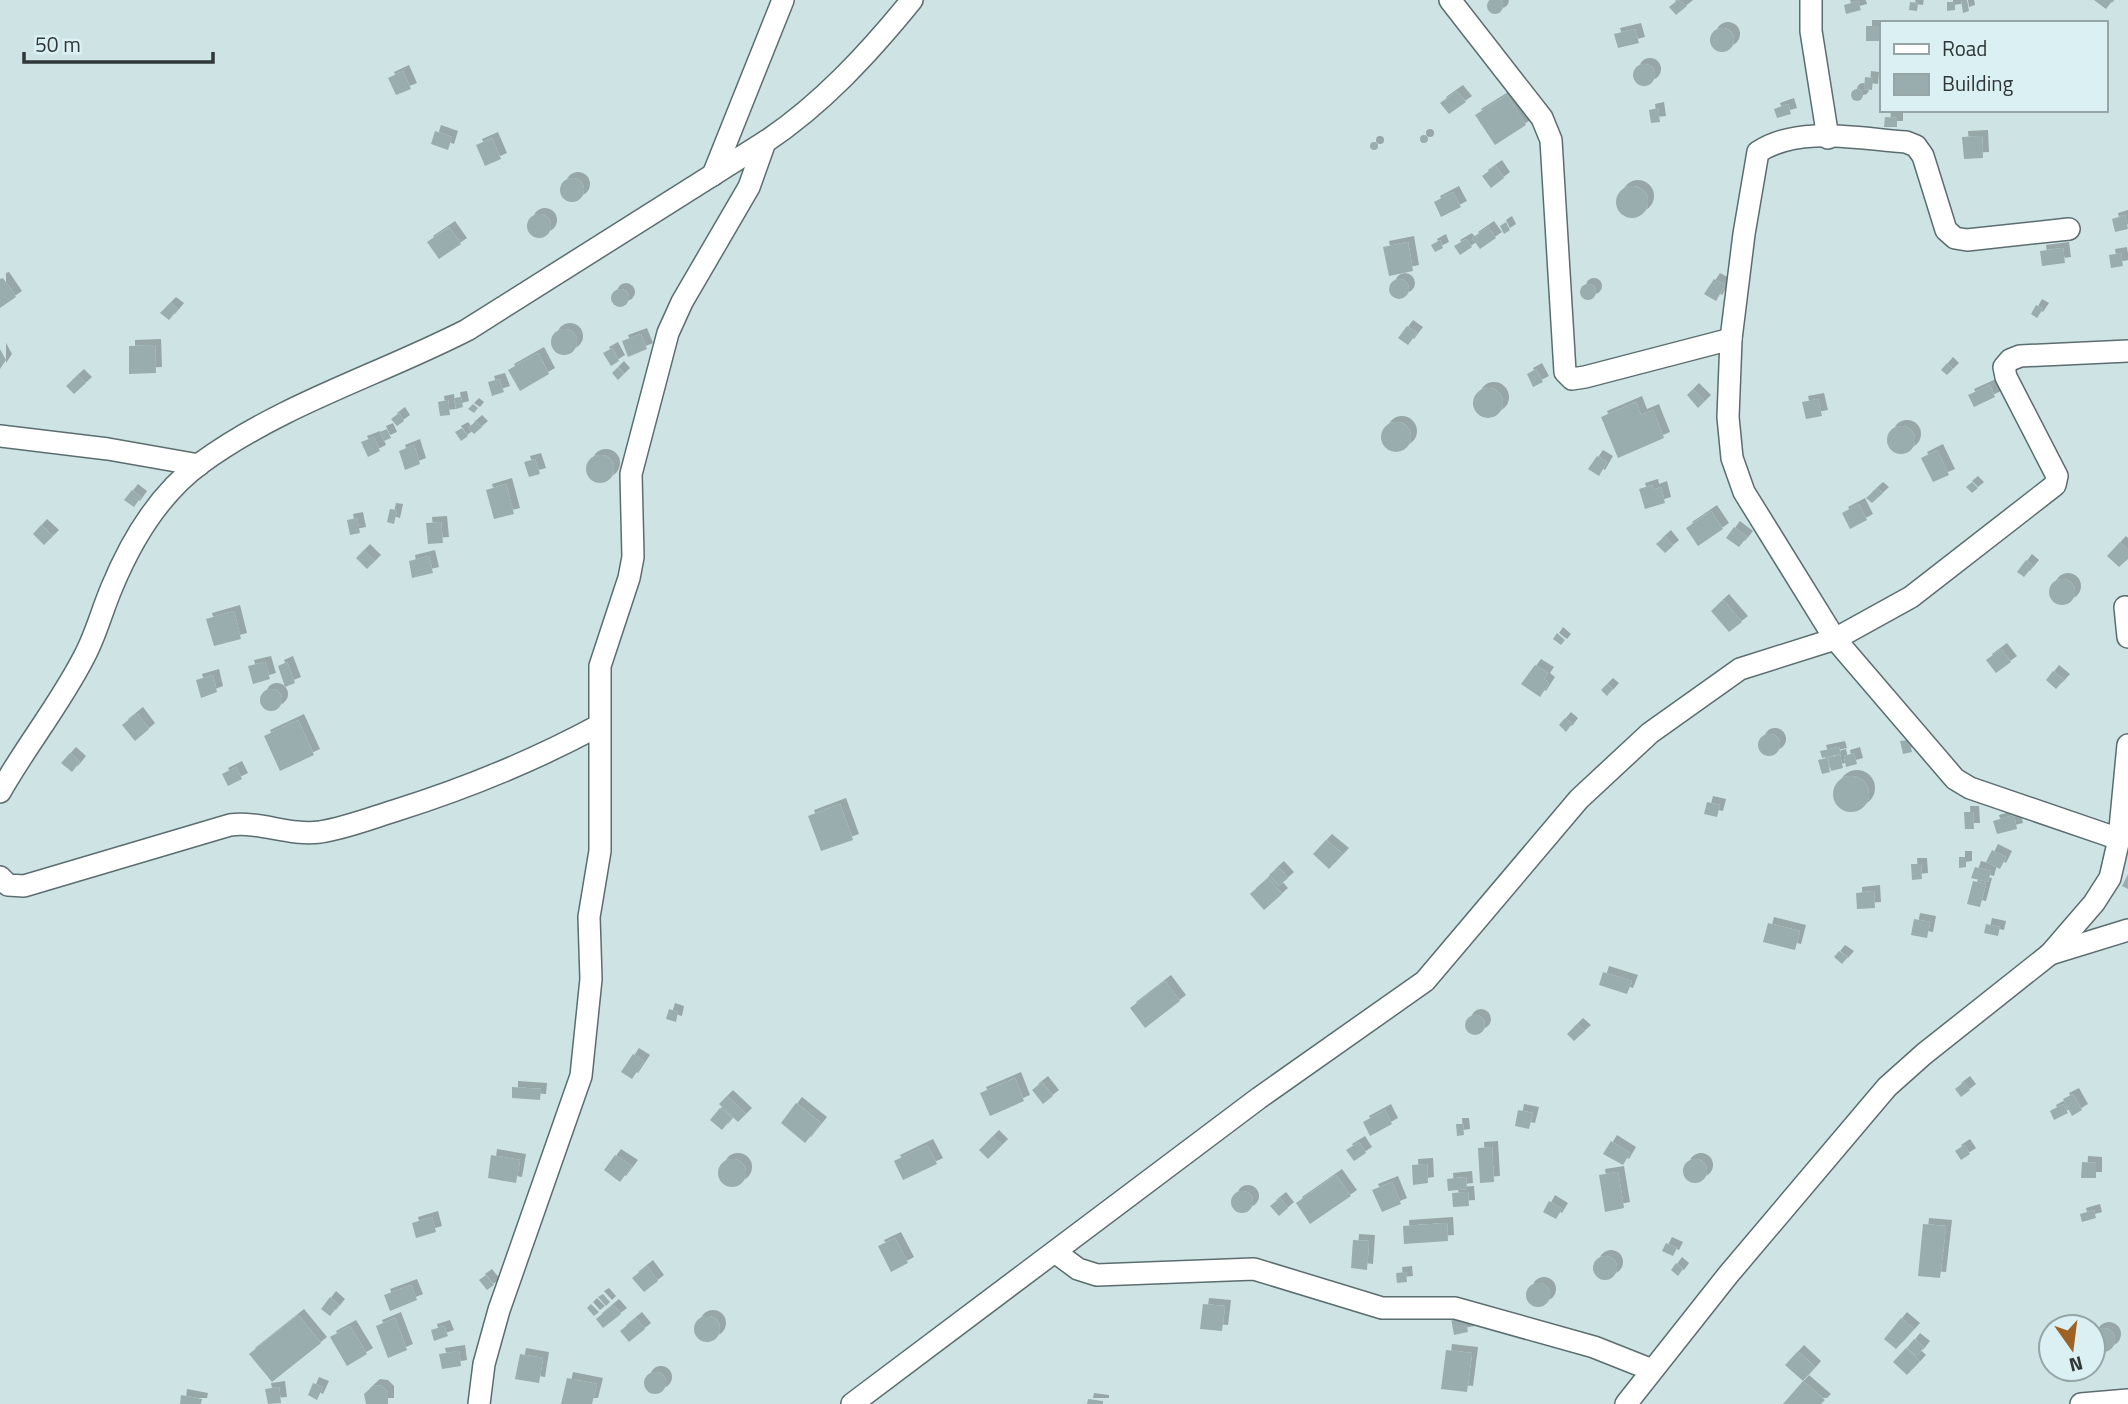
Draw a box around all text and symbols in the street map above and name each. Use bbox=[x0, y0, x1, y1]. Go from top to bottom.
scale bar bbox=[24, 21, 214, 65]
legend bbox=[1880, 21, 2107, 112]
text: 50 m bbox=[35, 28, 81, 60]
text: Road bbox=[1942, 32, 1987, 64]
text: Building bbox=[1942, 67, 2014, 99]
north arrow bbox=[2037, 1313, 2107, 1383]
text: N bbox=[2066, 1349, 2086, 1381]

